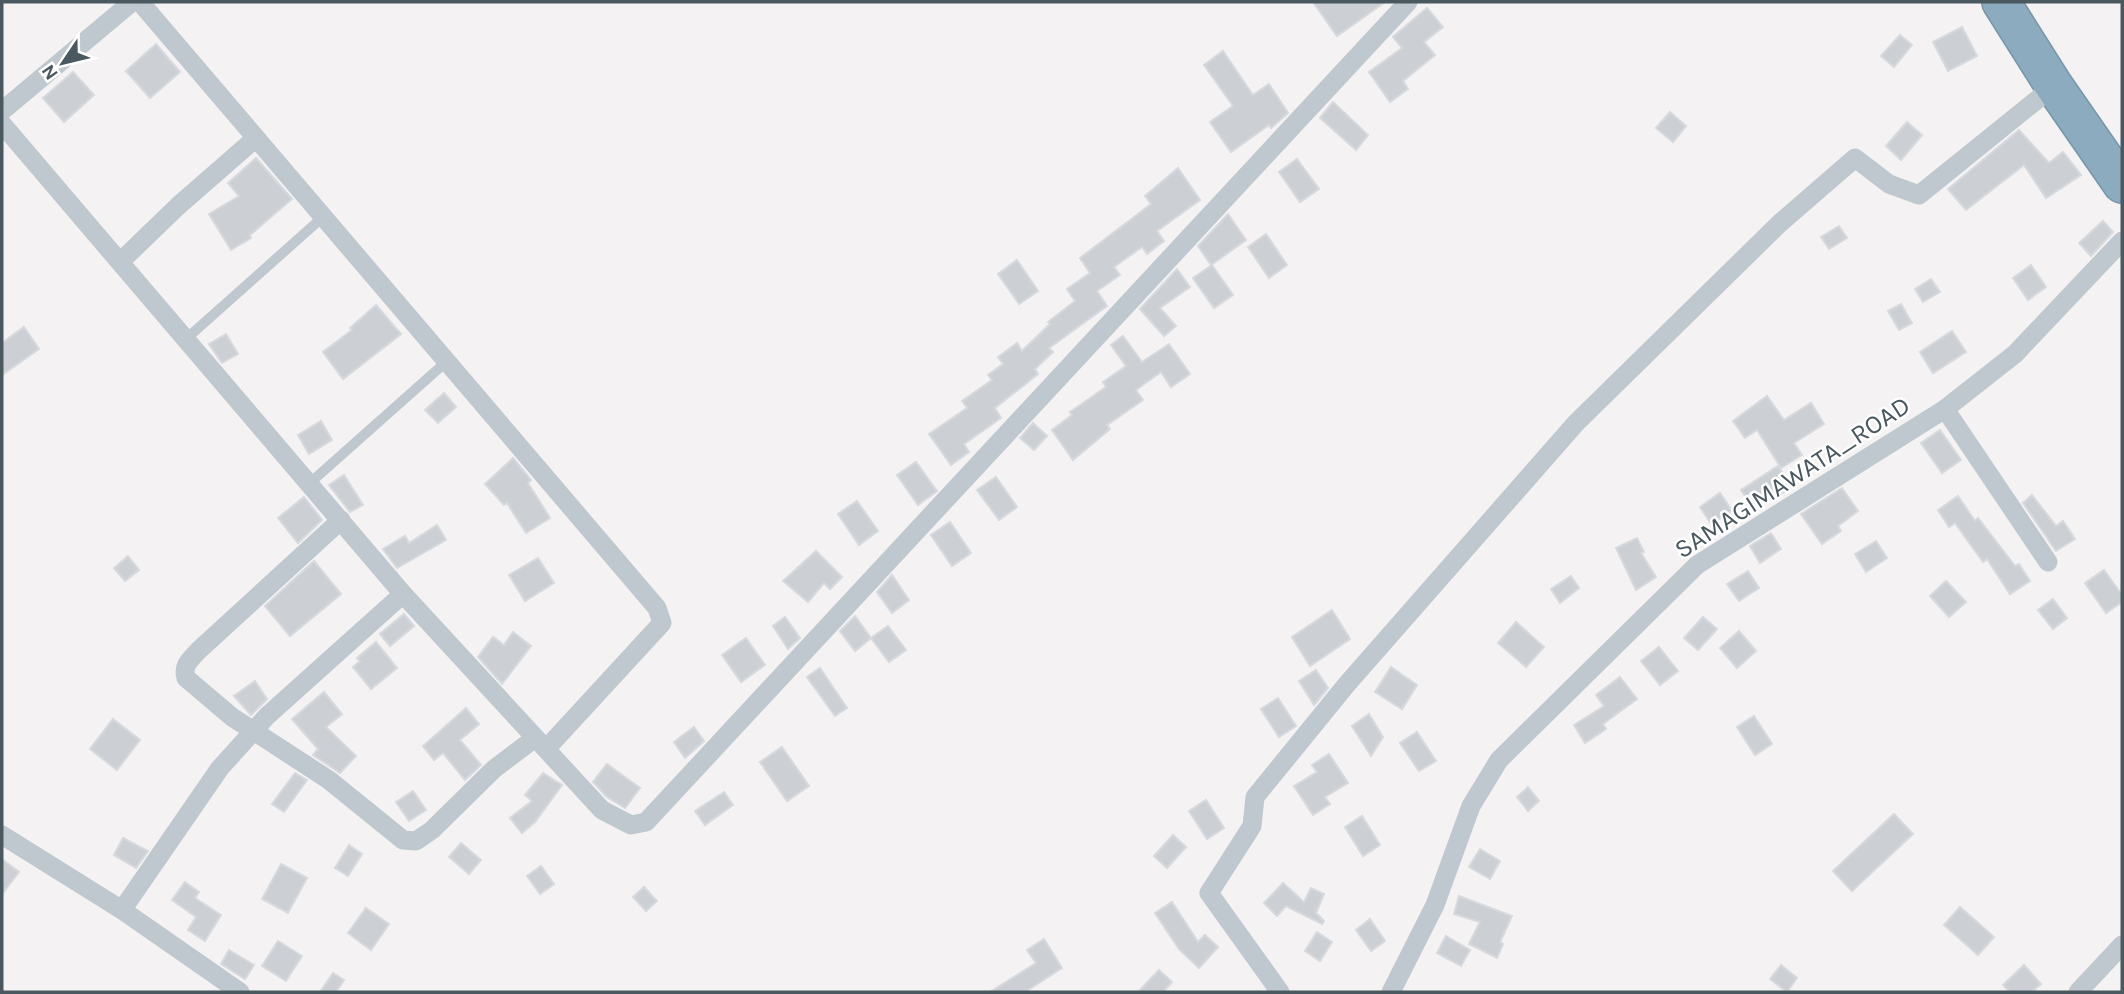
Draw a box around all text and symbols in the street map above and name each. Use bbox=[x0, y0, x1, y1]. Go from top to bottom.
north arrow bbox=[28, 28, 98, 98]
text: N bbox=[37, 60, 63, 84]
street label: SAMAGIMAWATA_ROAD bbox=[1669, 390, 1916, 565]

